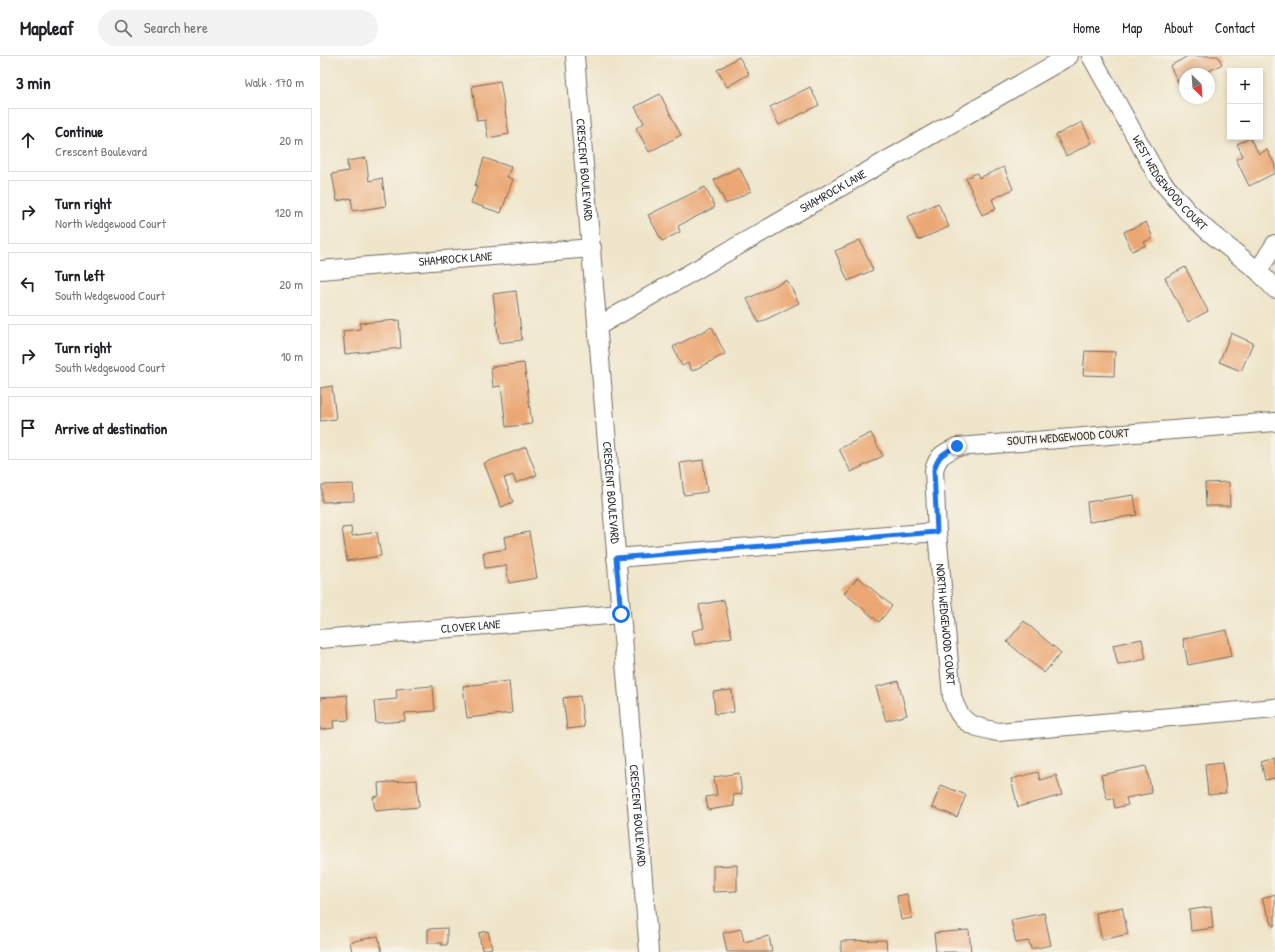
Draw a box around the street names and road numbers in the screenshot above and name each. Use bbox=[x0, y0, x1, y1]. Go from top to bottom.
street label: CRESCENT BOULEVARD bbox=[572, 118, 598, 222]
street label: WEST WEDGEWOOD COURT bbox=[1128, 132, 1212, 234]
street label: SHAMROCK LANE bbox=[797, 165, 870, 217]
street label: SHAMROCK LANE bbox=[418, 247, 494, 270]
street label: SOUTH WEDGEWOOD COURT bbox=[1006, 424, 1130, 449]
street label: CRESCENT BOULEVARD bbox=[599, 441, 624, 545]
street label: NORTH WEDGEWOOD COURT bbox=[932, 563, 960, 686]
street label: CLOVER LANE bbox=[440, 615, 502, 637]
street label: CRESCENT BOULEVARD bbox=[626, 764, 651, 867]

